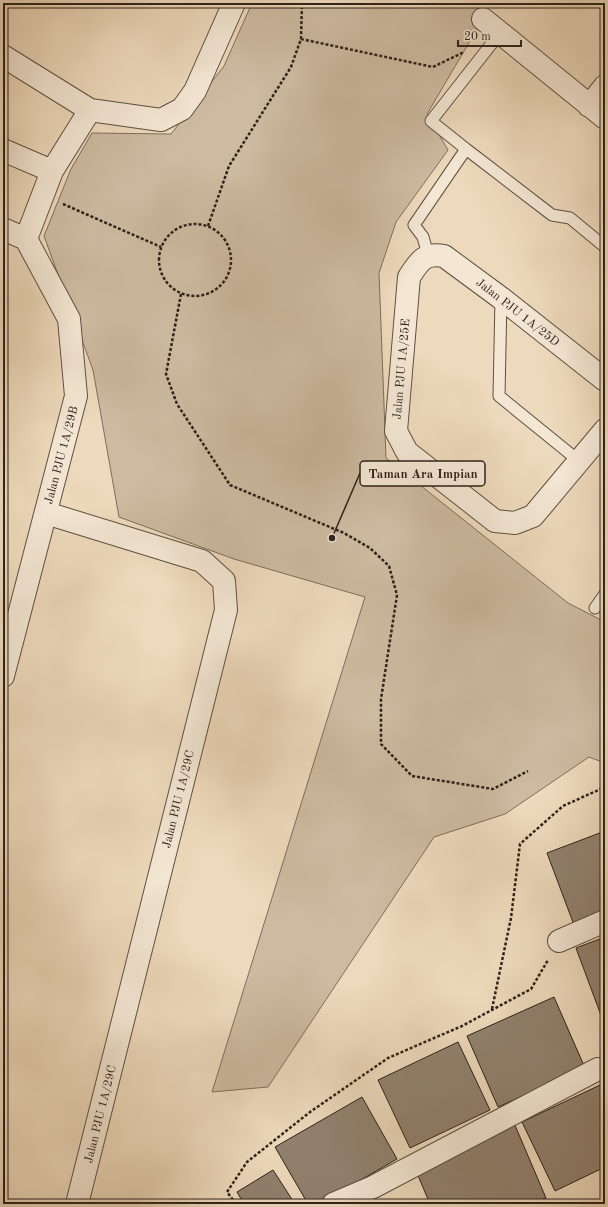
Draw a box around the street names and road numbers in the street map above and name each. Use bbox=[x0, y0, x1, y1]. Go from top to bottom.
street label: Jalan PJU 1A/25D bbox=[473, 276, 562, 349]
street label: Jalan PJU 1A/25E bbox=[391, 318, 412, 420]
street label: Jalan PJU 1A/29B bbox=[43, 405, 81, 506]
street label: Jalan PJU 1A/29C bbox=[161, 749, 197, 850]
street label: Jalan PJU 1A/29C bbox=[83, 1064, 119, 1165]

